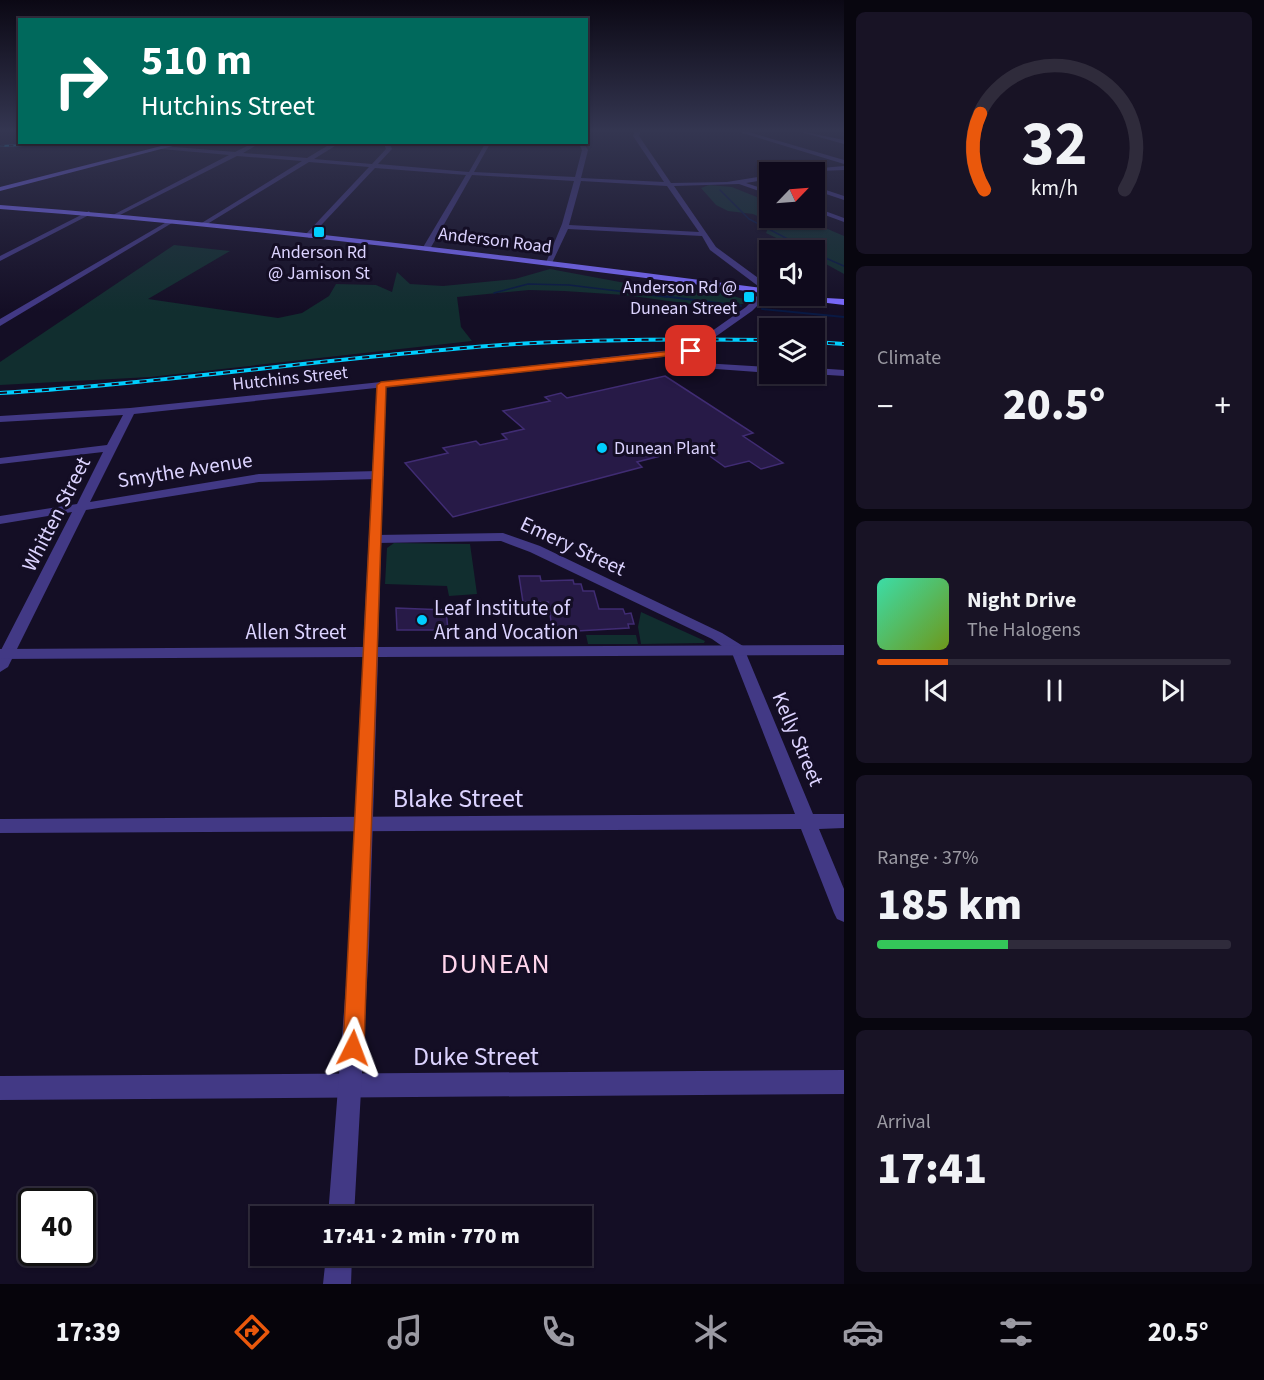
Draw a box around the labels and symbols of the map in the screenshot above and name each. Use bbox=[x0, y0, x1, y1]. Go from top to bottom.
north arrow bbox=[759, 162, 825, 228]
street label: Anderson Road bbox=[437, 221, 553, 260]
marker: Anderson Rd @ Jamison St bbox=[312, 225, 326, 239]
place label: Anderson Rd @ Jamison St bbox=[268, 240, 370, 286]
place label: Anderson Rd @ Dunean Street bbox=[623, 275, 737, 321]
marker: Anderson Rd @ Dunean Street bbox=[742, 290, 756, 304]
pin bbox=[665, 325, 716, 376]
street label: Hutchins Street bbox=[231, 360, 349, 397]
place label: Dunean Plant bbox=[614, 436, 716, 461]
marker: Dunean Plant bbox=[595, 441, 609, 455]
street label: Smythe Avenue bbox=[115, 445, 255, 495]
street label: Whitten Street bbox=[14, 451, 98, 577]
street label: Emery Street bbox=[515, 508, 631, 584]
place label: Leaf Institute of Art and Vocation bbox=[434, 593, 579, 647]
marker: Leaf Institute of Art and Vocation bbox=[415, 613, 429, 627]
street label: Allen Street bbox=[246, 617, 346, 647]
street label: Kelly Street bbox=[765, 687, 831, 791]
street label: Blake Street bbox=[393, 780, 524, 817]
district label: DUNEAN bbox=[441, 944, 551, 984]
position arrow bbox=[321, 1016, 385, 1080]
street label: Duke Street bbox=[413, 1038, 539, 1075]
speed limit sign: 40 bbox=[18, 1188, 96, 1266]

